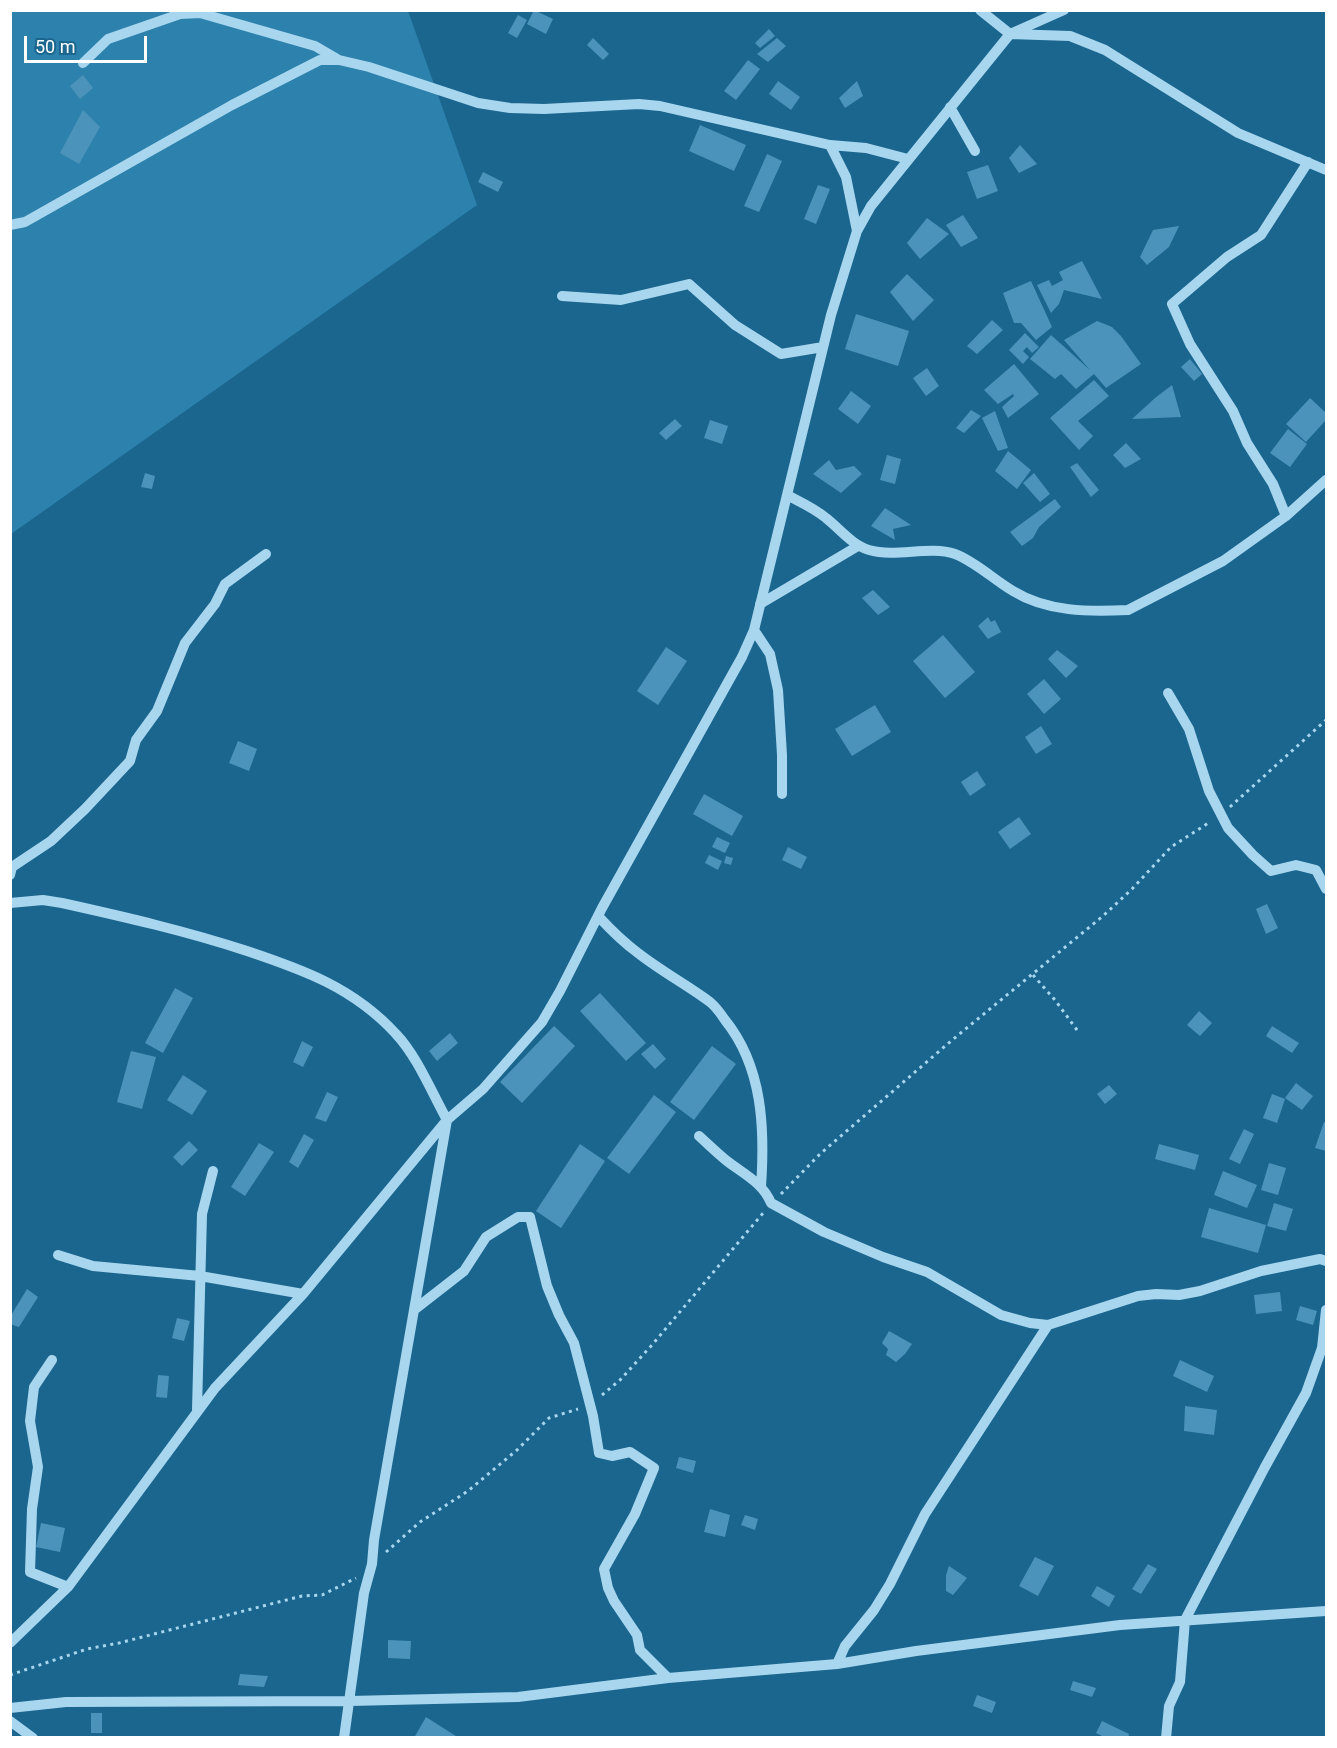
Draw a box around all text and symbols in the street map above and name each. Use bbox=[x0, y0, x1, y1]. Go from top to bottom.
scale bar bbox=[27, 24, 150, 62]
text: 50 m bbox=[35, 36, 75, 57]

